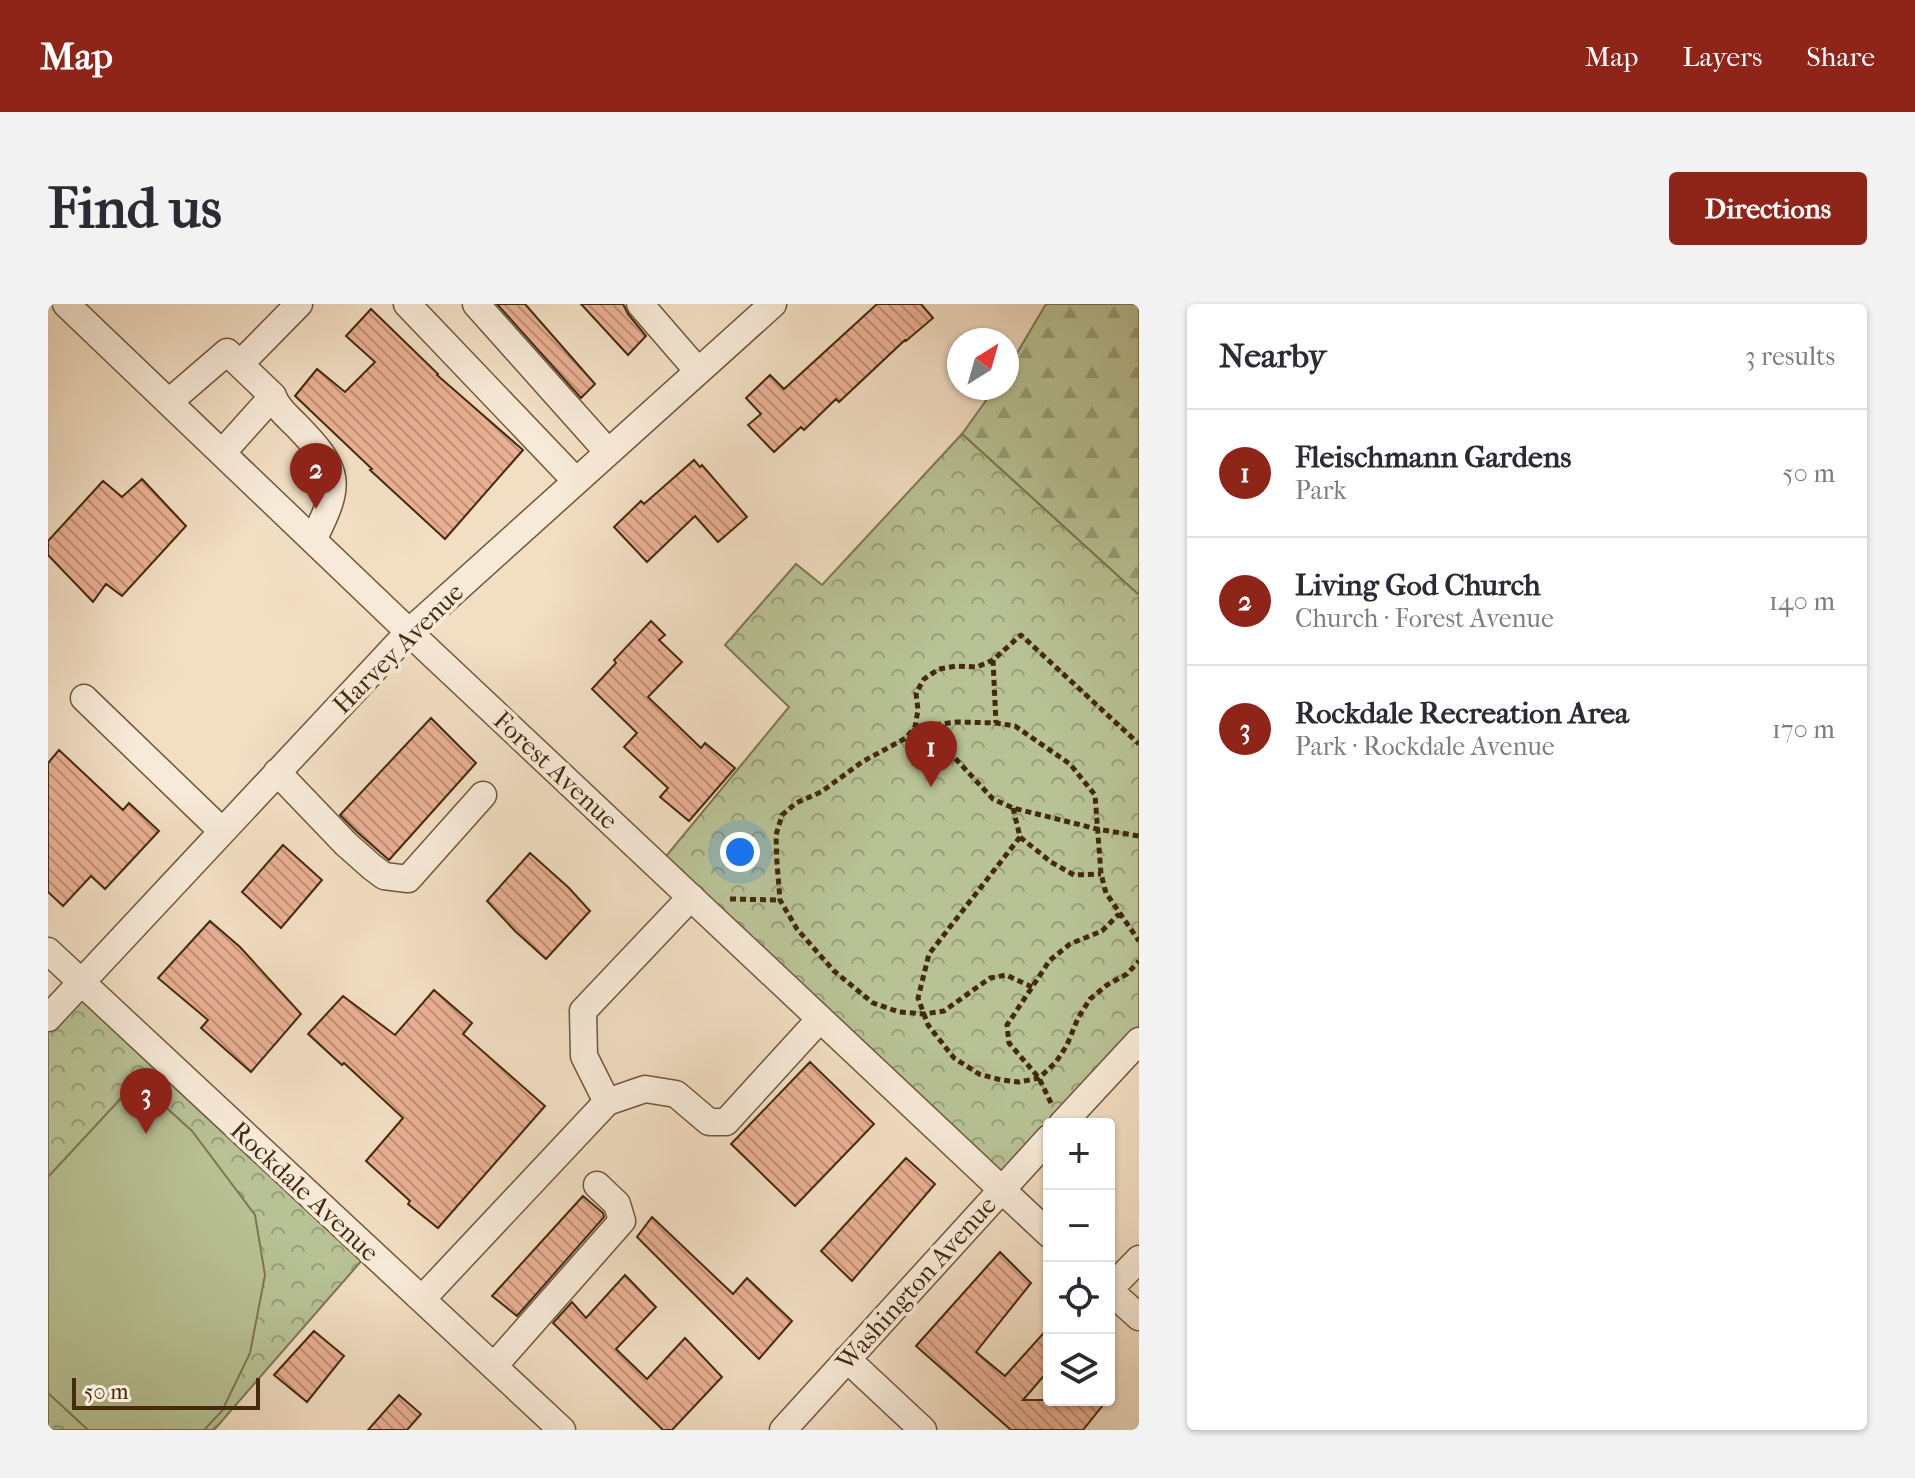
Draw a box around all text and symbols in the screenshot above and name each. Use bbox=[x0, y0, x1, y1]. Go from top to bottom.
text: Map bbox=[40, 34, 113, 79]
text: Map bbox=[1585, 40, 1638, 73]
text: Layers bbox=[1682, 40, 1762, 73]
text: Share bbox=[1806, 40, 1875, 73]
button: Directions bbox=[1669, 172, 1867, 245]
text: Find us bbox=[48, 176, 222, 241]
north arrow bbox=[947, 328, 1019, 400]
text: Nearby bbox=[1219, 336, 1326, 376]
text: 3 results bbox=[1745, 341, 1835, 372]
text: Fleischmann Gardens bbox=[1295, 440, 1571, 475]
pin: 2 bbox=[290, 443, 342, 509]
text: 1 bbox=[1240, 458, 1250, 489]
text: 50 m bbox=[1782, 458, 1835, 489]
text: Park bbox=[1295, 475, 1347, 506]
text: Living God Church bbox=[1295, 568, 1541, 603]
street label: Harvey Avenue bbox=[327, 577, 470, 720]
text: 2 bbox=[1238, 586, 1252, 617]
text: 140 m bbox=[1769, 586, 1835, 617]
text: Church · Forest Avenue bbox=[1295, 603, 1554, 634]
text: Rockdale Recreation Area bbox=[1295, 696, 1629, 731]
street label: Forest Avenue bbox=[487, 705, 624, 836]
text: 3 bbox=[1240, 714, 1250, 745]
text: 170 m bbox=[1772, 714, 1835, 745]
pin: 1 bbox=[905, 721, 957, 787]
text: Park · Rockdale Avenue bbox=[1295, 731, 1555, 762]
your location bbox=[720, 832, 760, 872]
pin: 3 bbox=[120, 1068, 172, 1134]
street label: Rockdale Avenue bbox=[224, 1115, 385, 1268]
map controls bbox=[1043, 1118, 1115, 1406]
button: + bbox=[1043, 1118, 1115, 1190]
street label: Washington Avenue bbox=[829, 1190, 1003, 1378]
button: − bbox=[1043, 1190, 1115, 1262]
button: locate bbox=[1043, 1262, 1115, 1334]
button: layers bbox=[1043, 1334, 1115, 1406]
scale bar bbox=[72, 1374, 260, 1410]
text: 50 m bbox=[84, 1379, 129, 1405]

